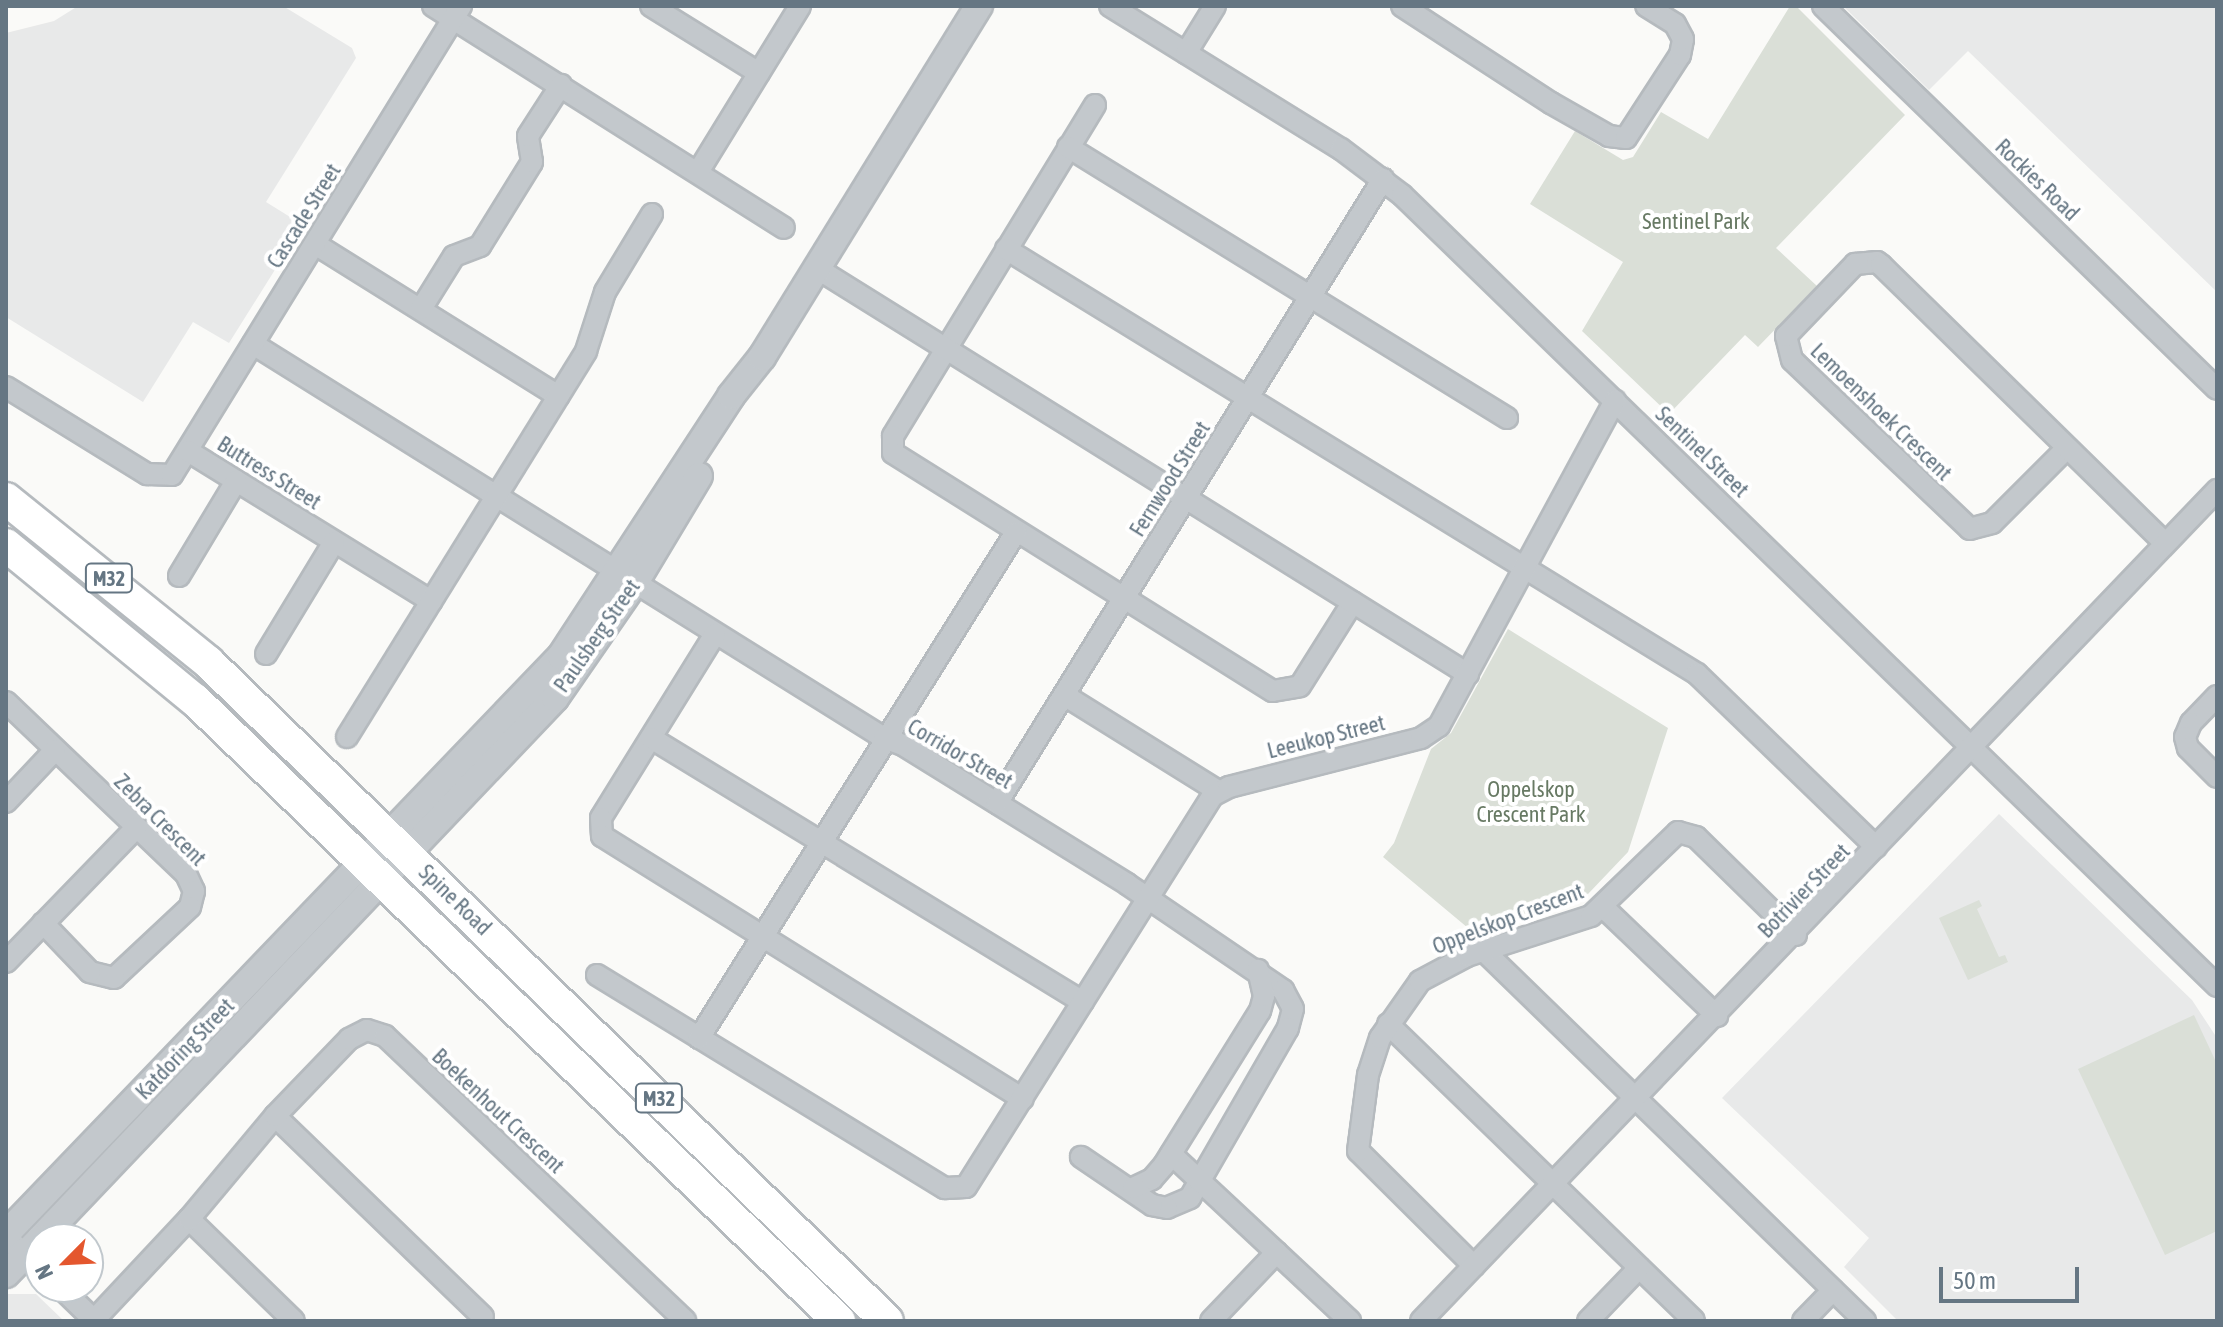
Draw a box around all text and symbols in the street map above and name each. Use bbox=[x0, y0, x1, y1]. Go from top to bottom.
street label: Rockies Road bbox=[1990, 134, 2084, 226]
street label: Cascade Street bbox=[262, 159, 346, 273]
park label: Sentinel Park bbox=[1642, 209, 1750, 235]
street label: Lemoenshoek Crescent bbox=[1805, 338, 1957, 486]
street label: Sentinel Street bbox=[1650, 401, 1754, 503]
street label: Fernwood Street bbox=[1124, 417, 1216, 541]
street label: Buttress Street bbox=[212, 431, 326, 515]
road number: M32 bbox=[83, 562, 135, 594]
street label: Paulsberg Street bbox=[548, 574, 646, 698]
street label: Leeukop Street bbox=[1264, 710, 1388, 764]
street label: Corridor Street bbox=[903, 713, 1017, 795]
street label: Zebra Crescent bbox=[109, 769, 211, 871]
park label: Oppelskop Crescent Park bbox=[1476, 776, 1586, 828]
street label: Botrivier Street bbox=[1753, 838, 1855, 944]
street label: Spine Road bbox=[413, 859, 497, 941]
street label: Oppelskop Crescent bbox=[1429, 878, 1587, 960]
street label: Katdoring Street bbox=[130, 993, 240, 1105]
street label: Boekenhout Crescent bbox=[426, 1043, 570, 1179]
road number: M32 bbox=[633, 1082, 685, 1114]
north arrow bbox=[24, 1223, 104, 1303]
scale bar bbox=[1943, 1251, 2083, 1301]
text: N bbox=[29, 1261, 58, 1283]
text: 50 m bbox=[1953, 1267, 1996, 1294]

